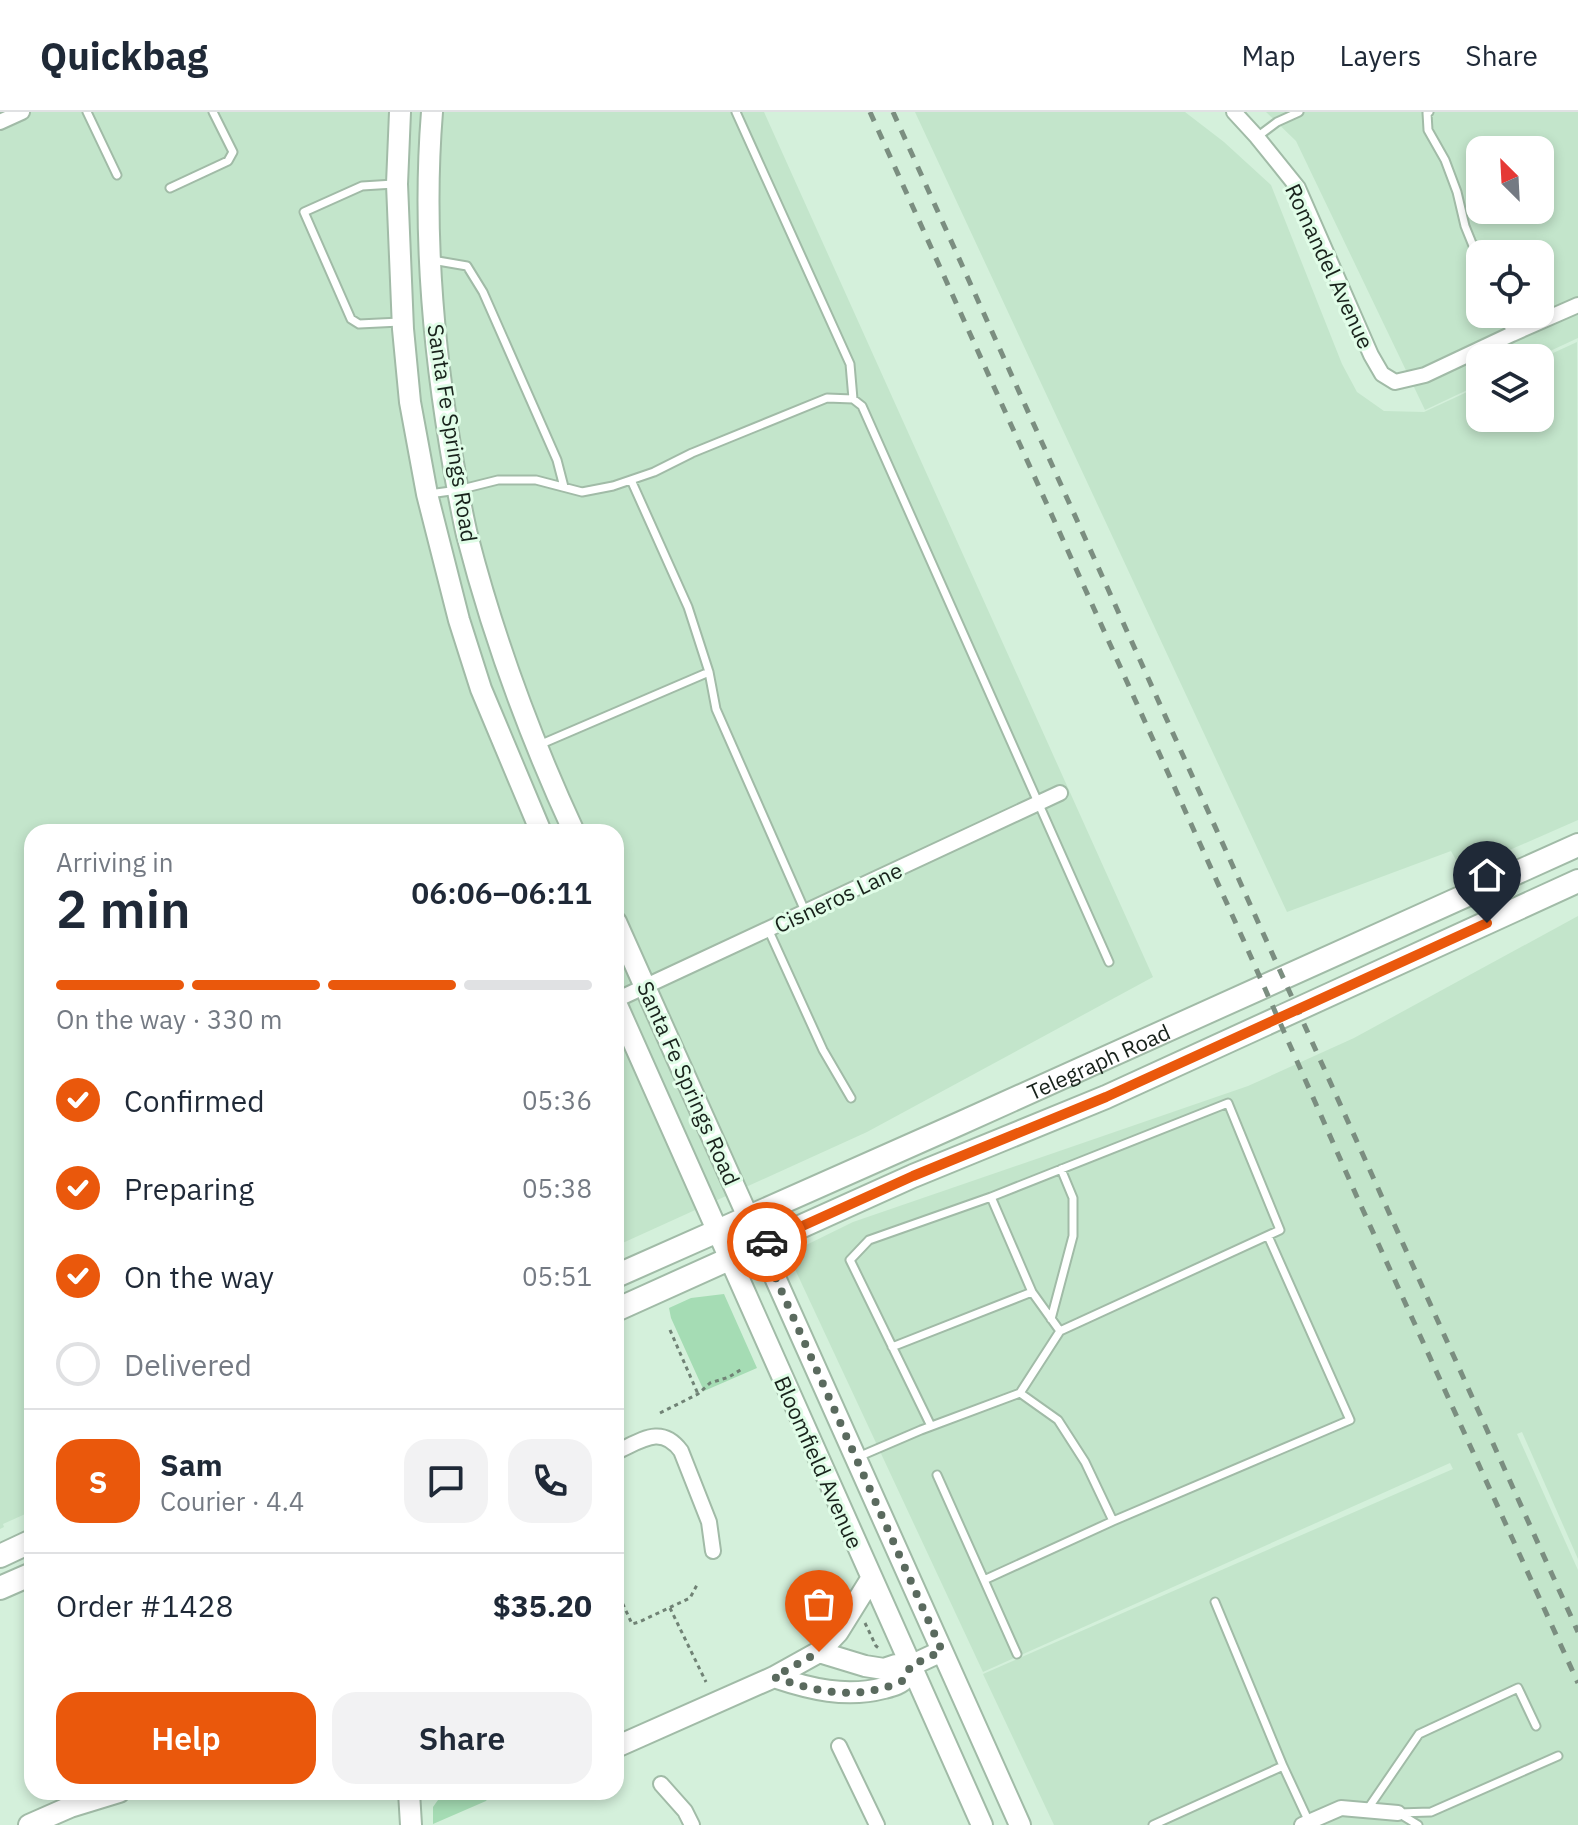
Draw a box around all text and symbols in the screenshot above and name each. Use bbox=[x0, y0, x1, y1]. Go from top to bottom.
text: Quickbag bbox=[40, 31, 208, 80]
text: Map bbox=[1241, 37, 1295, 74]
text: Layers bbox=[1339, 37, 1421, 74]
text: Share bbox=[1465, 37, 1538, 74]
north arrow bbox=[1466, 136, 1554, 224]
map controls bbox=[1466, 136, 1554, 432]
street label: Romandel Avenue bbox=[1279, 179, 1381, 353]
button: locate bbox=[1466, 240, 1554, 328]
street label: Santa Fe Springs Road bbox=[421, 322, 485, 544]
button: layers bbox=[1466, 344, 1554, 432]
pin bbox=[1453, 841, 1521, 923]
text: Arriving in bbox=[56, 845, 173, 879]
icon: home bbox=[1465, 853, 1509, 897]
street label: Cisneros Lane bbox=[769, 855, 907, 939]
text: 06:06–06:11 bbox=[411, 873, 592, 912]
text: 2 min bbox=[56, 875, 191, 942]
street label: Santa Fe Springs Road bbox=[631, 976, 747, 1190]
text: On the way · 330 m bbox=[56, 1002, 282, 1036]
street label: Telegraph Road bbox=[1022, 1016, 1174, 1106]
icon: check bbox=[56, 1078, 100, 1122]
text: Confirmed bbox=[124, 1081, 265, 1120]
text: 05:36 bbox=[522, 1083, 592, 1117]
icon: check bbox=[56, 1166, 100, 1210]
text: Preparing bbox=[124, 1169, 254, 1208]
text: 05:38 bbox=[522, 1171, 592, 1205]
courier bbox=[727, 1202, 807, 1282]
icon: car bbox=[745, 1220, 789, 1264]
icon: check bbox=[56, 1254, 100, 1298]
text: On the way bbox=[124, 1257, 274, 1296]
text: 05:51 bbox=[522, 1259, 592, 1293]
text: Delivered bbox=[124, 1345, 252, 1384]
street label: Bloomfield Avenue bbox=[768, 1371, 870, 1553]
button: chat bbox=[404, 1439, 488, 1523]
button: phone bbox=[508, 1439, 592, 1523]
text: Sam bbox=[160, 1445, 223, 1484]
text: S bbox=[89, 1462, 107, 1501]
text: Courier · 4.4 bbox=[160, 1484, 304, 1518]
pin bbox=[785, 1570, 853, 1652]
icon: bag bbox=[797, 1582, 841, 1626]
text: Order #1428 bbox=[56, 1586, 233, 1625]
text: $35.20 bbox=[493, 1586, 592, 1625]
button: Help bbox=[56, 1692, 316, 1784]
button: Share bbox=[332, 1692, 592, 1784]

